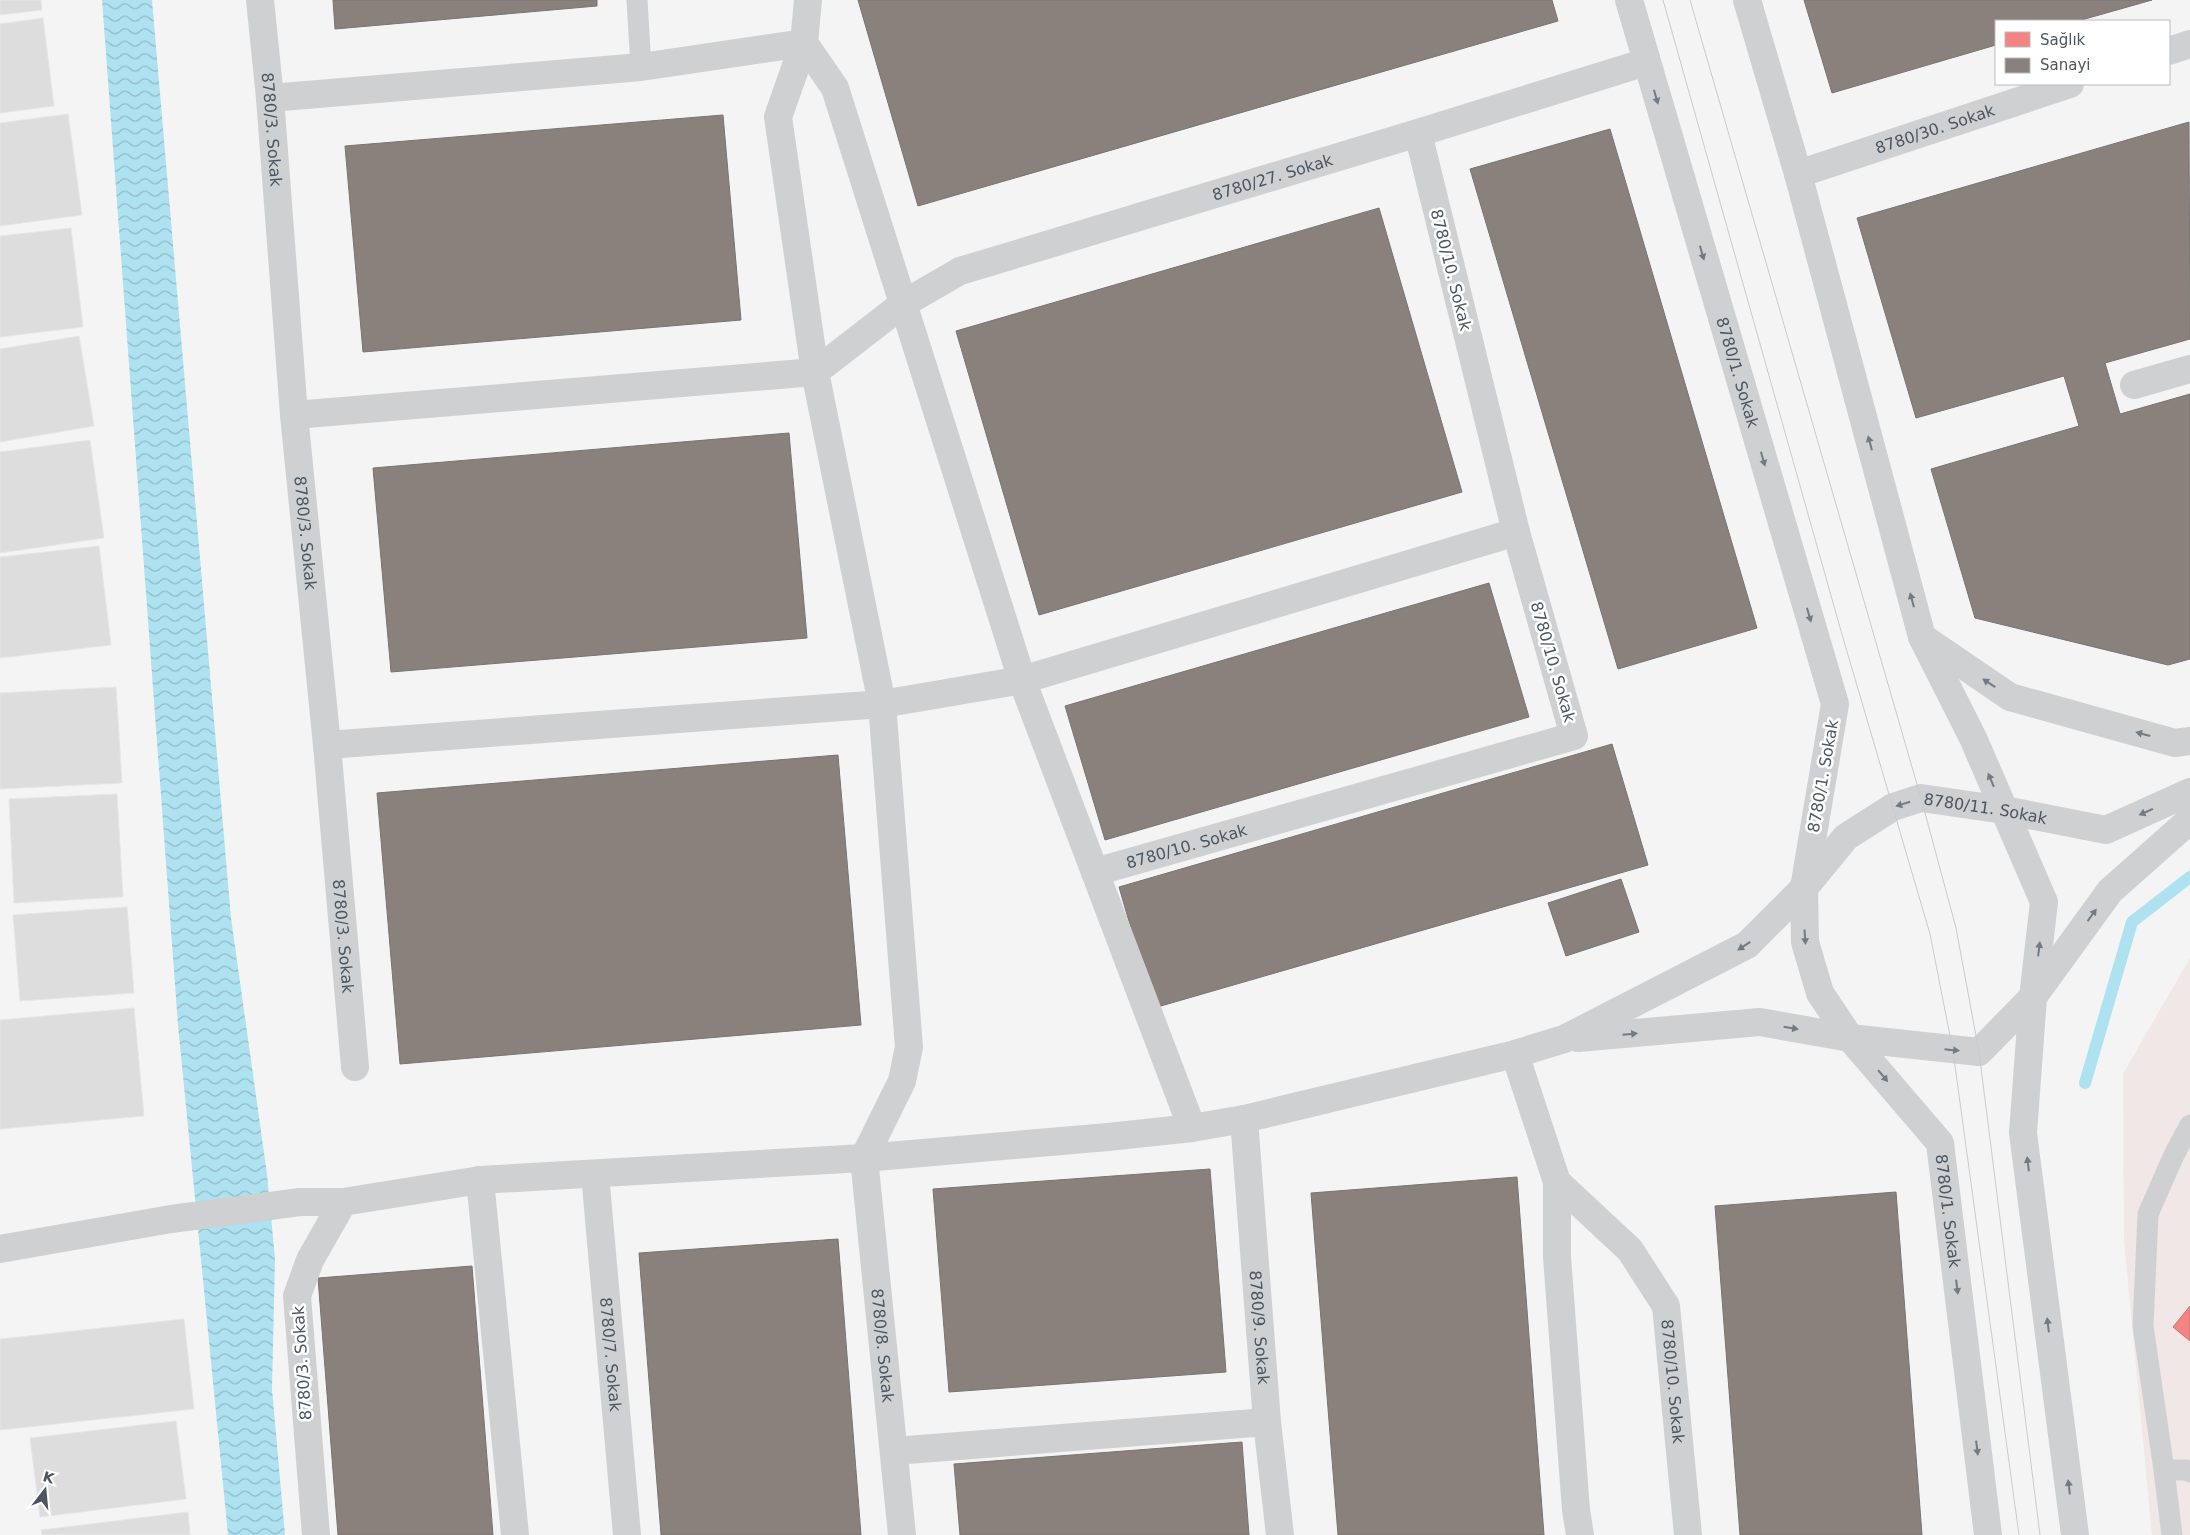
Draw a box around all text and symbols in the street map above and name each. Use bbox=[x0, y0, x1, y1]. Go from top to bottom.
legend bbox=[1995, 20, 2170, 85]
text: Sağlık bbox=[2040, 31, 2086, 49]
text: Sanayi bbox=[2040, 56, 2090, 74]
street label: 8780/3. Sokak bbox=[258, 71, 286, 188]
one-way arrow bbox=[1653, 90, 1661, 105]
street label: 8780/30. Sokak bbox=[1873, 100, 1998, 157]
street label: 8780/27. Sokak bbox=[1210, 150, 1335, 204]
street label: 8780/10. Sokak bbox=[1427, 207, 1475, 333]
one-way arrow bbox=[1699, 246, 1707, 261]
street label: 8780/1. Sokak bbox=[1713, 315, 1763, 431]
one-way arrow bbox=[1866, 435, 1874, 450]
one-way arrow bbox=[1760, 452, 1768, 467]
street label: 8780/3. Sokak bbox=[291, 475, 321, 592]
one-way arrow bbox=[1907, 592, 1915, 607]
street label: 8780/10. Sokak bbox=[1527, 599, 1580, 725]
one-way arrow bbox=[1806, 608, 1814, 623]
one-way arrow bbox=[1983, 678, 1996, 688]
street label: 8780/1. Sokak bbox=[1804, 717, 1842, 834]
one-way arrow bbox=[2135, 730, 2150, 738]
one-way arrow bbox=[1986, 773, 1994, 787]
street label: 8780/11. Sokak bbox=[1922, 789, 2049, 828]
one-way arrow bbox=[1896, 801, 1911, 808]
one-way arrow bbox=[2139, 809, 2153, 817]
street label: 8780/10. Sokak bbox=[1124, 820, 1250, 872]
street label: 8780/3. Sokak bbox=[329, 878, 358, 995]
one-way arrow bbox=[2087, 909, 2098, 922]
one-way arrow bbox=[1802, 929, 1810, 945]
one-way arrow bbox=[2035, 940, 2043, 956]
one-way arrow bbox=[1737, 941, 1751, 951]
one-way arrow bbox=[1784, 1024, 1800, 1032]
one-way arrow bbox=[1622, 1029, 1638, 1037]
one-way arrow bbox=[1944, 1046, 1960, 1054]
one-way arrow bbox=[1877, 1069, 1888, 1082]
street label: 8780/1. Sokak bbox=[1932, 1153, 1965, 1270]
one-way arrow bbox=[2023, 1156, 2031, 1172]
street label: 8780/9. Sokak bbox=[1246, 1270, 1274, 1386]
one-way arrow bbox=[1953, 1279, 1961, 1295]
street label: 8780/8. Sokak bbox=[868, 1287, 898, 1404]
street label: 8780/7. Sokak bbox=[596, 1296, 626, 1413]
street label: 8780/3. Sokak bbox=[288, 1305, 315, 1421]
one-way arrow bbox=[2044, 1317, 2052, 1333]
street label: 8780/10. Sokak bbox=[1658, 1318, 1689, 1445]
one-way arrow bbox=[1973, 1440, 1981, 1456]
north arrow bbox=[20, 1465, 70, 1515]
text: K bbox=[41, 1468, 57, 1487]
one-way arrow bbox=[2065, 1478, 2073, 1494]

